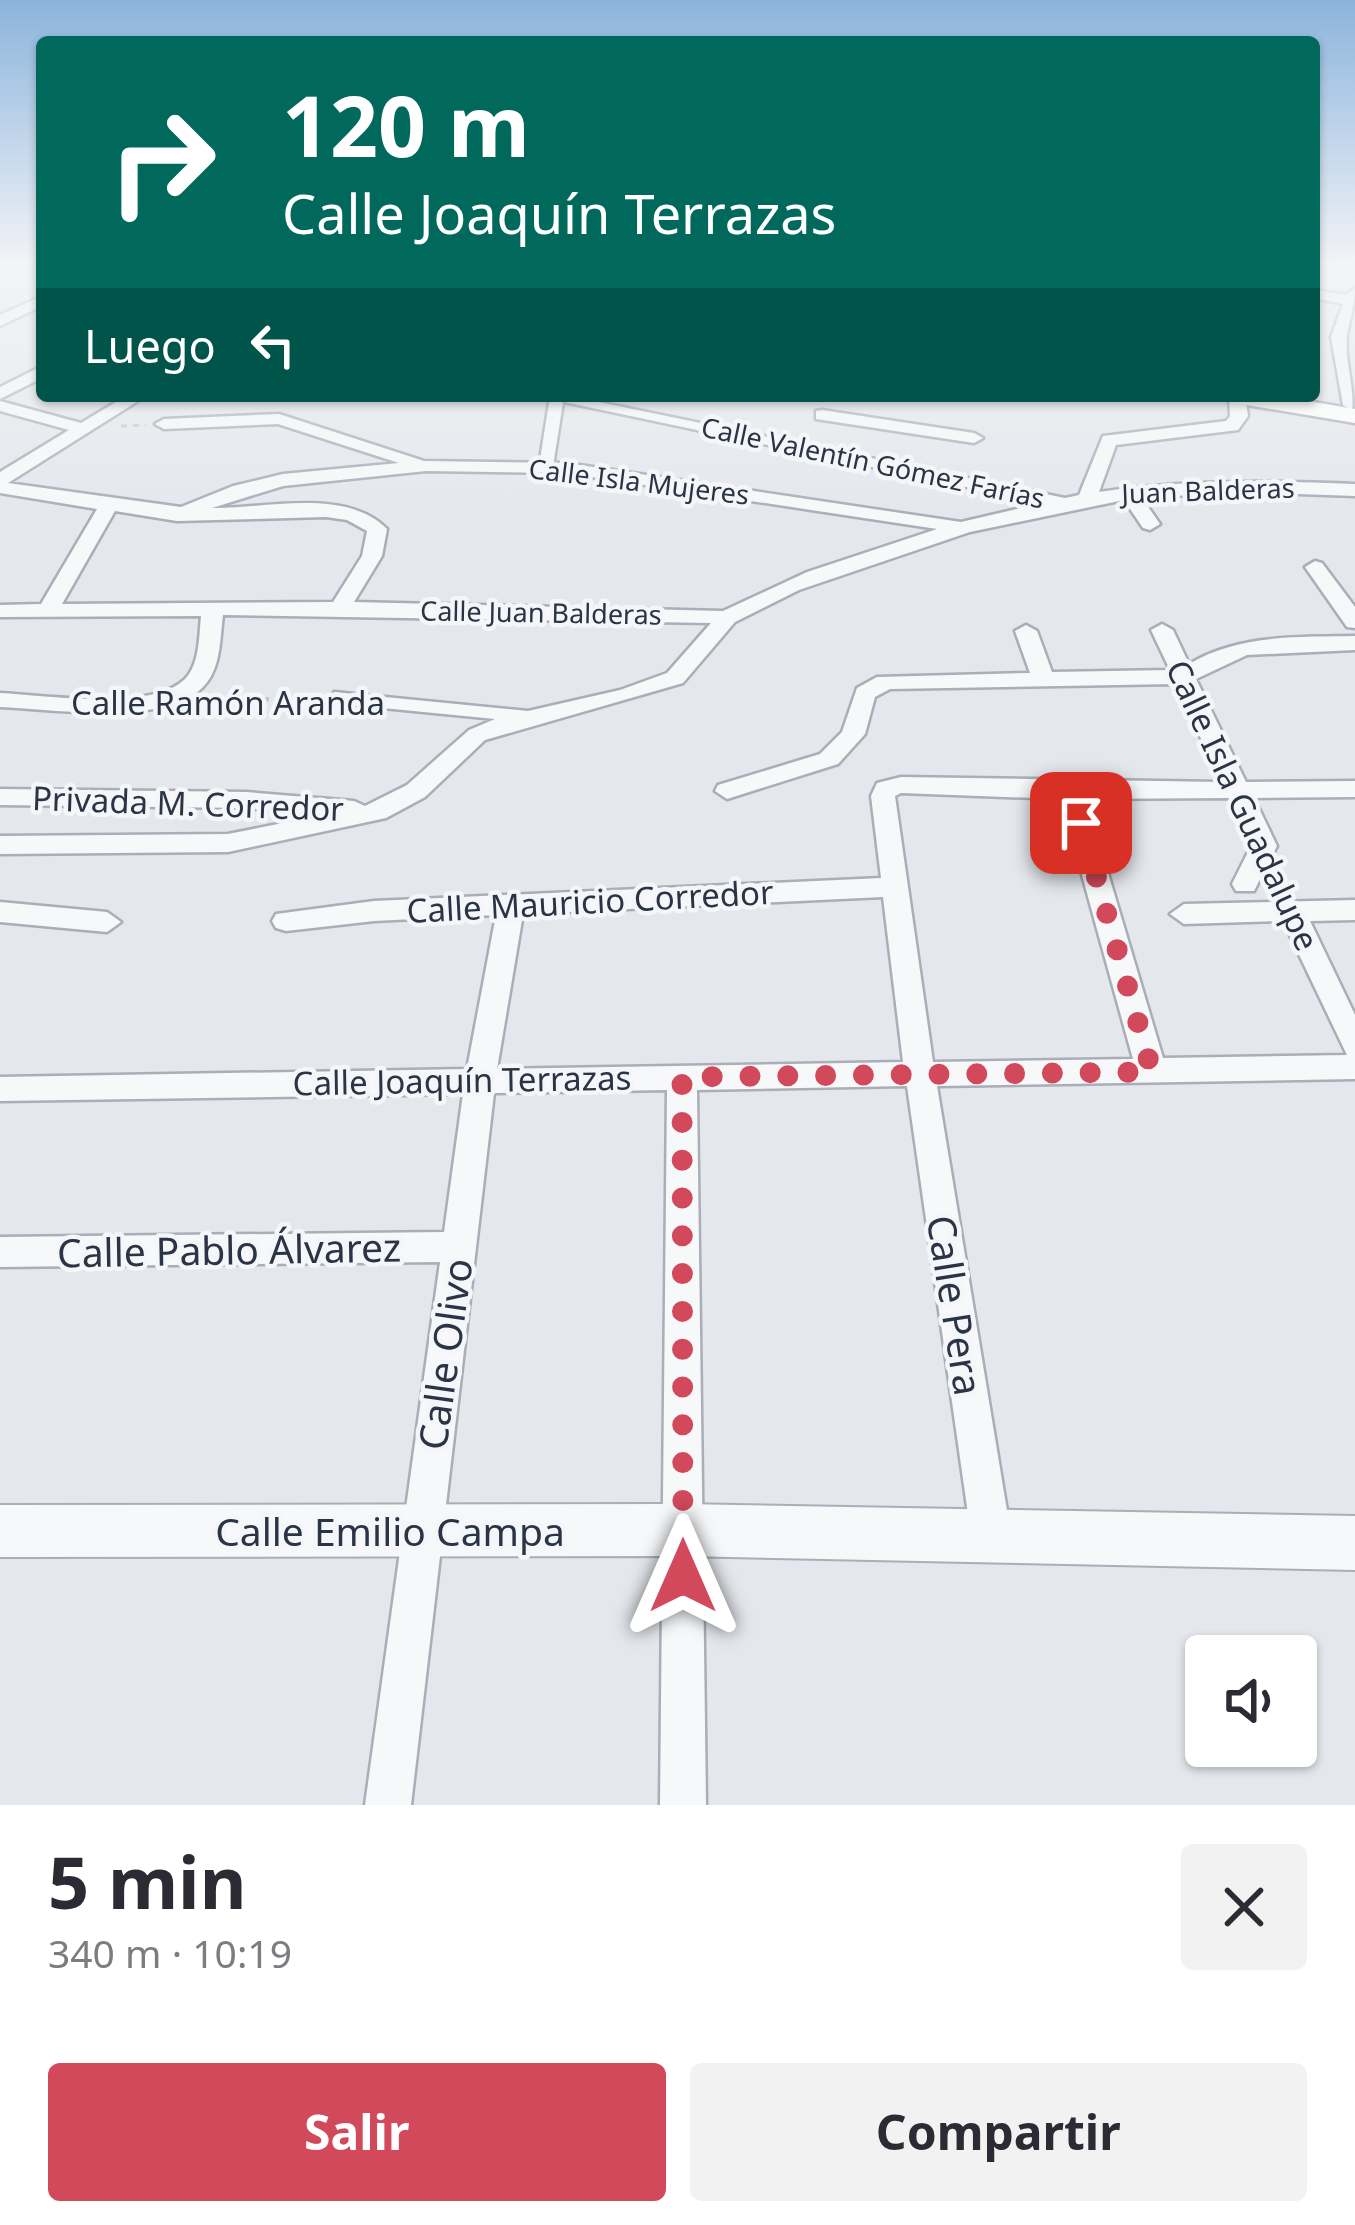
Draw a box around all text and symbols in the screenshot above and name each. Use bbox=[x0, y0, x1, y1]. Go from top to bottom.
text: 120 m bbox=[282, 67, 530, 182]
icon: right bbox=[84, 84, 240, 240]
text: Calle Joaquín Terrazas bbox=[282, 176, 836, 250]
icon: left bbox=[240, 312, 306, 378]
text: Luego bbox=[84, 315, 216, 376]
street label: Calle Valentín Gómez Farías bbox=[698, 408, 1048, 516]
street label: Calle Isla Mujeres bbox=[527, 449, 751, 513]
street label: Juan Balderas bbox=[1118, 468, 1295, 512]
street label: Calle Juan Balderas bbox=[420, 591, 662, 633]
street label: Calle Isla Guadalupe bbox=[1156, 652, 1330, 958]
street label: Calle Ramón Aranda bbox=[71, 680, 385, 725]
pin bbox=[1030, 772, 1132, 874]
street label: Privada M. Corredor bbox=[31, 775, 345, 831]
icon: arrive bbox=[1048, 790, 1114, 856]
street label: Calle Mauricio Corredor bbox=[405, 869, 775, 933]
street label: Calle Joaquín Terrazas bbox=[292, 1055, 632, 1105]
street label: Calle Pera bbox=[916, 1211, 996, 1399]
street label: Calle Pablo Álvarez bbox=[57, 1220, 401, 1278]
street label: Calle Olivo bbox=[404, 1255, 484, 1453]
street label: Calle Emilio Campa bbox=[215, 1504, 565, 1557]
position arrow bbox=[620, 1513, 746, 1639]
map controls bbox=[1185, 1635, 1317, 1767]
button: sound bbox=[1185, 1635, 1317, 1767]
text: 5 min bbox=[48, 1832, 246, 1930]
button: close bbox=[1181, 1844, 1307, 1970]
text: 340 m · 10:19 bbox=[48, 1926, 292, 1979]
button: Salir bbox=[48, 2063, 666, 2201]
button: Compartir bbox=[690, 2063, 1307, 2201]

